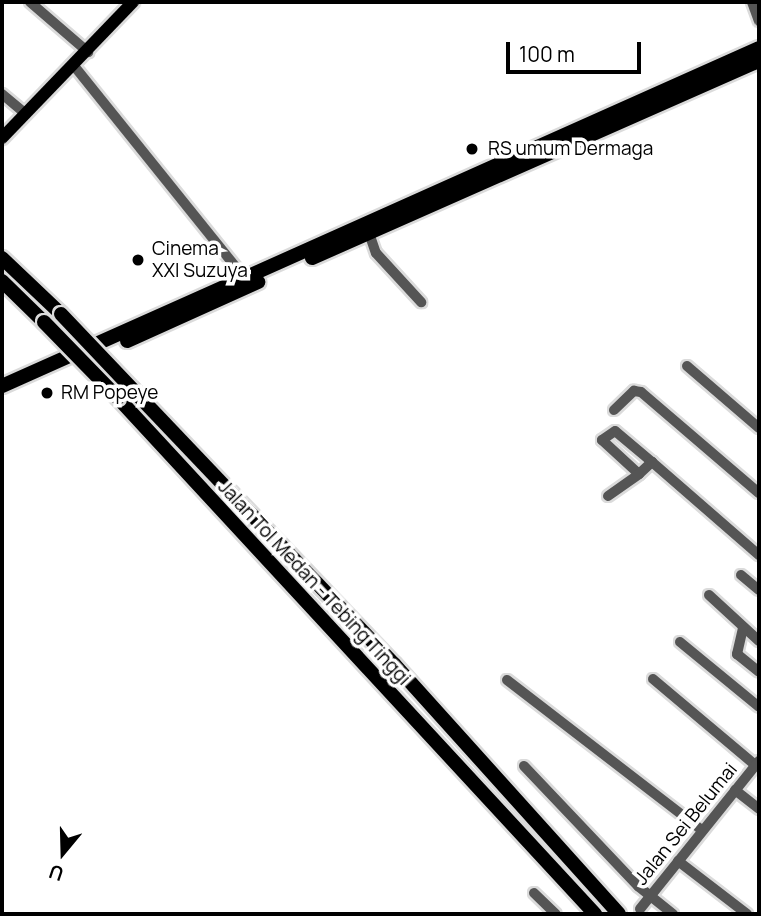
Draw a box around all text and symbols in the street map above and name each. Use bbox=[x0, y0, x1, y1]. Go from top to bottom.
scale bar bbox=[509, 28, 644, 72]
text: 100 m bbox=[519, 40, 575, 68]
place label: RS umum Dermaga bbox=[488, 138, 653, 160]
marker: RS umum Dermaga bbox=[462, 139, 482, 159]
place label: Cinema XXI Suzuya bbox=[152, 238, 248, 282]
marker: Cinema XXI Suzuya bbox=[130, 252, 146, 268]
place label: RM Popeye bbox=[61, 382, 158, 404]
marker: RM Popeye bbox=[39, 385, 55, 401]
street label: Jalan Tol Medan - Tebing Tinggi bbox=[213, 476, 415, 690]
street label: Jalan Sei Belumai bbox=[630, 759, 742, 889]
north arrow bbox=[28, 818, 98, 888]
text: U bbox=[45, 858, 67, 887]

